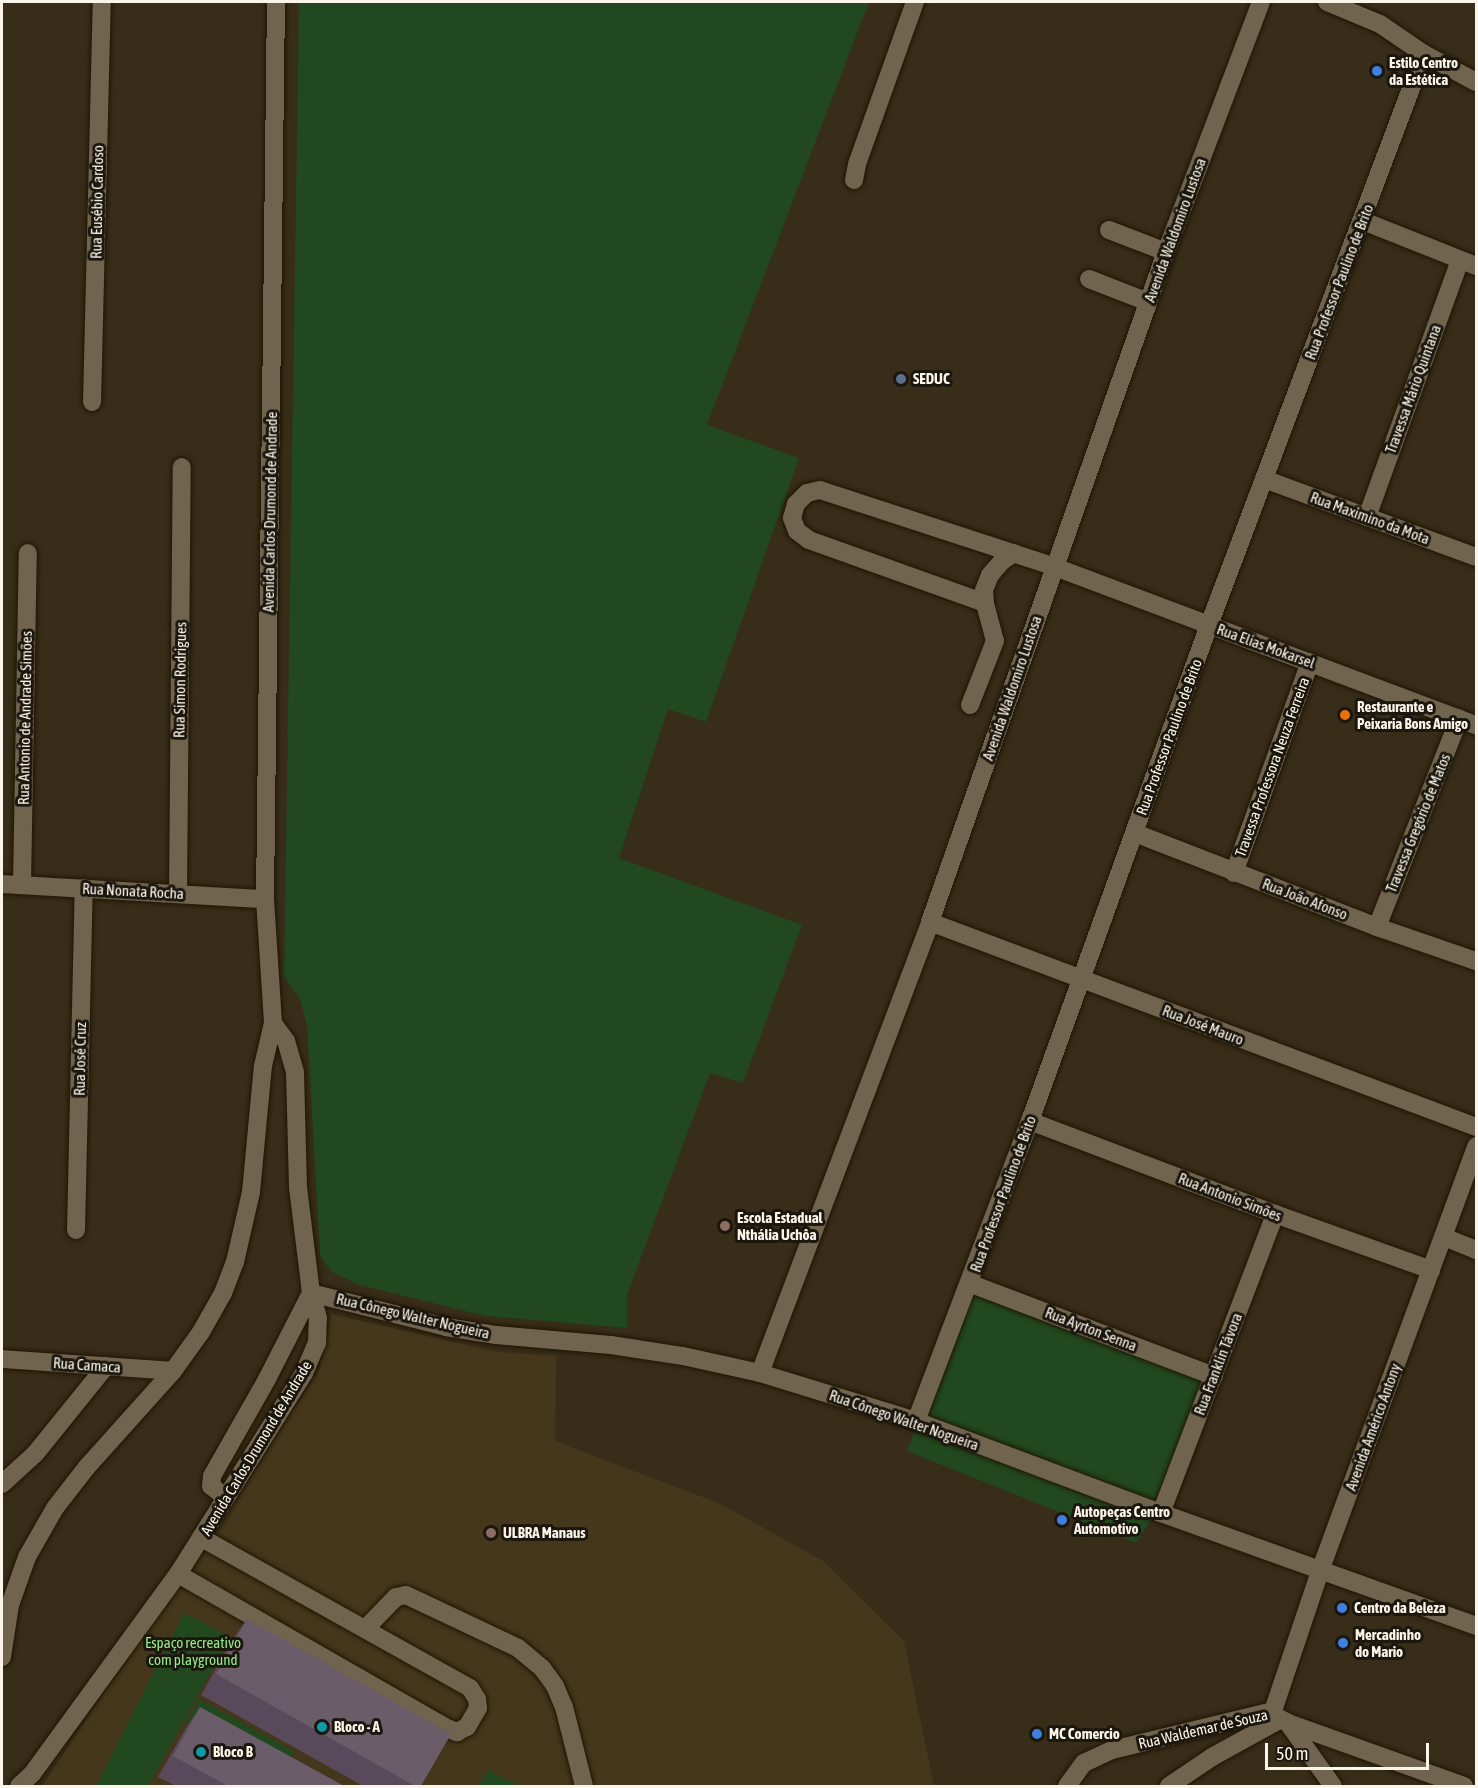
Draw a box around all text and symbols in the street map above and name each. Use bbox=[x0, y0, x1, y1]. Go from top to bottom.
place label: Estilo Centro da Estética bbox=[1389, 53, 1458, 88]
marker: Estilo Centro da Estética bbox=[1370, 64, 1384, 78]
street label: Rua Eusébio Cardoso bbox=[87, 145, 107, 259]
street label: Avenida Waldomiro Lustosa bbox=[1141, 155, 1209, 305]
street label: Rua Professor Paulino de Brito bbox=[1301, 202, 1377, 362]
street label: Travessa Mário Quintana bbox=[1381, 322, 1445, 456]
place label: SEDUC bbox=[913, 370, 950, 388]
marker: SEDUC bbox=[894, 372, 908, 386]
street label: Avenida Carlos Drumond de Andrade bbox=[259, 412, 281, 612]
street label: Rua Maximino da Mota bbox=[1308, 488, 1432, 548]
street label: Avenida Waldomiro Lustosa bbox=[979, 613, 1045, 763]
street label: Rua Elias Mokarsel bbox=[1214, 620, 1318, 672]
street label: Rua Simon Rodrigues bbox=[170, 622, 190, 738]
street label: Rua Antonio de Andrade Simões bbox=[14, 631, 36, 805]
street label: Rua Professor Paulino de Brito bbox=[1132, 656, 1206, 818]
street label: Travessa Professora Neuza Ferreira bbox=[1231, 675, 1313, 859]
place label: Restaurante e Peixaria Bons Amigo bbox=[1357, 697, 1468, 732]
marker: Restaurante e Peixaria Bons Amigo bbox=[1338, 708, 1352, 722]
street label: Travessa Gregório de Matos bbox=[1382, 751, 1454, 895]
street label: Rua João Afonso bbox=[1260, 874, 1350, 924]
street label: Rua Nonata Rocha bbox=[82, 879, 184, 903]
street label: Rua José Mauro bbox=[1160, 1001, 1246, 1049]
street label: Rua José Cruz bbox=[70, 1022, 90, 1096]
street label: Rua Professor Paulino de Brito bbox=[966, 1113, 1040, 1275]
street label: Rua Antonio Simões bbox=[1176, 1169, 1284, 1225]
place label: Escola Estadual Nthália Uchôa bbox=[737, 1208, 823, 1243]
marker: Escola Estadual Nthália Uchôa bbox=[718, 1219, 732, 1233]
street label: Rua Cônego Walter Nogueira bbox=[335, 1290, 491, 1342]
street label: Rua Ayrton Senna bbox=[1043, 1303, 1139, 1355]
street label: Rua Franklin Távora bbox=[1190, 1310, 1246, 1418]
street label: Rua Camaca bbox=[53, 1354, 121, 1376]
street label: Avenida Carlos Drumond de Andrade bbox=[197, 1357, 315, 1539]
street label: Avenida Américo Antony bbox=[1342, 1361, 1404, 1493]
street label: Rua Cônego Walter Nogueira bbox=[827, 1386, 981, 1454]
place label: Autopeças Centro Automotivo bbox=[1074, 1502, 1170, 1537]
marker: Autopeças Centro Automotivo bbox=[1055, 1513, 1069, 1527]
place label: ULBRA Manaus bbox=[503, 1524, 585, 1542]
marker: ULBRA Manaus bbox=[484, 1526, 498, 1540]
place label: Centro da Beleza bbox=[1354, 1599, 1446, 1617]
marker: Centro da Beleza bbox=[1335, 1601, 1349, 1615]
place label: Mercadinho do Mario bbox=[1355, 1625, 1421, 1660]
park label: Espaço recreativo com playground bbox=[145, 1633, 241, 1668]
marker: Mercadinho do Mario bbox=[1336, 1636, 1350, 1650]
street label: Rua Waldemar de Souza bbox=[1137, 1705, 1269, 1753]
place label: Bloco - A bbox=[334, 1718, 380, 1736]
marker: Bloco - A bbox=[315, 1720, 329, 1734]
place label: MC Comercio bbox=[1049, 1725, 1120, 1743]
marker: MC Comercio bbox=[1030, 1727, 1044, 1741]
scale bar bbox=[1268, 1731, 1432, 1769]
place label: Bloco B bbox=[213, 1743, 253, 1761]
text: 50 m bbox=[1276, 1743, 1308, 1764]
marker: Bloco B bbox=[194, 1745, 208, 1759]

